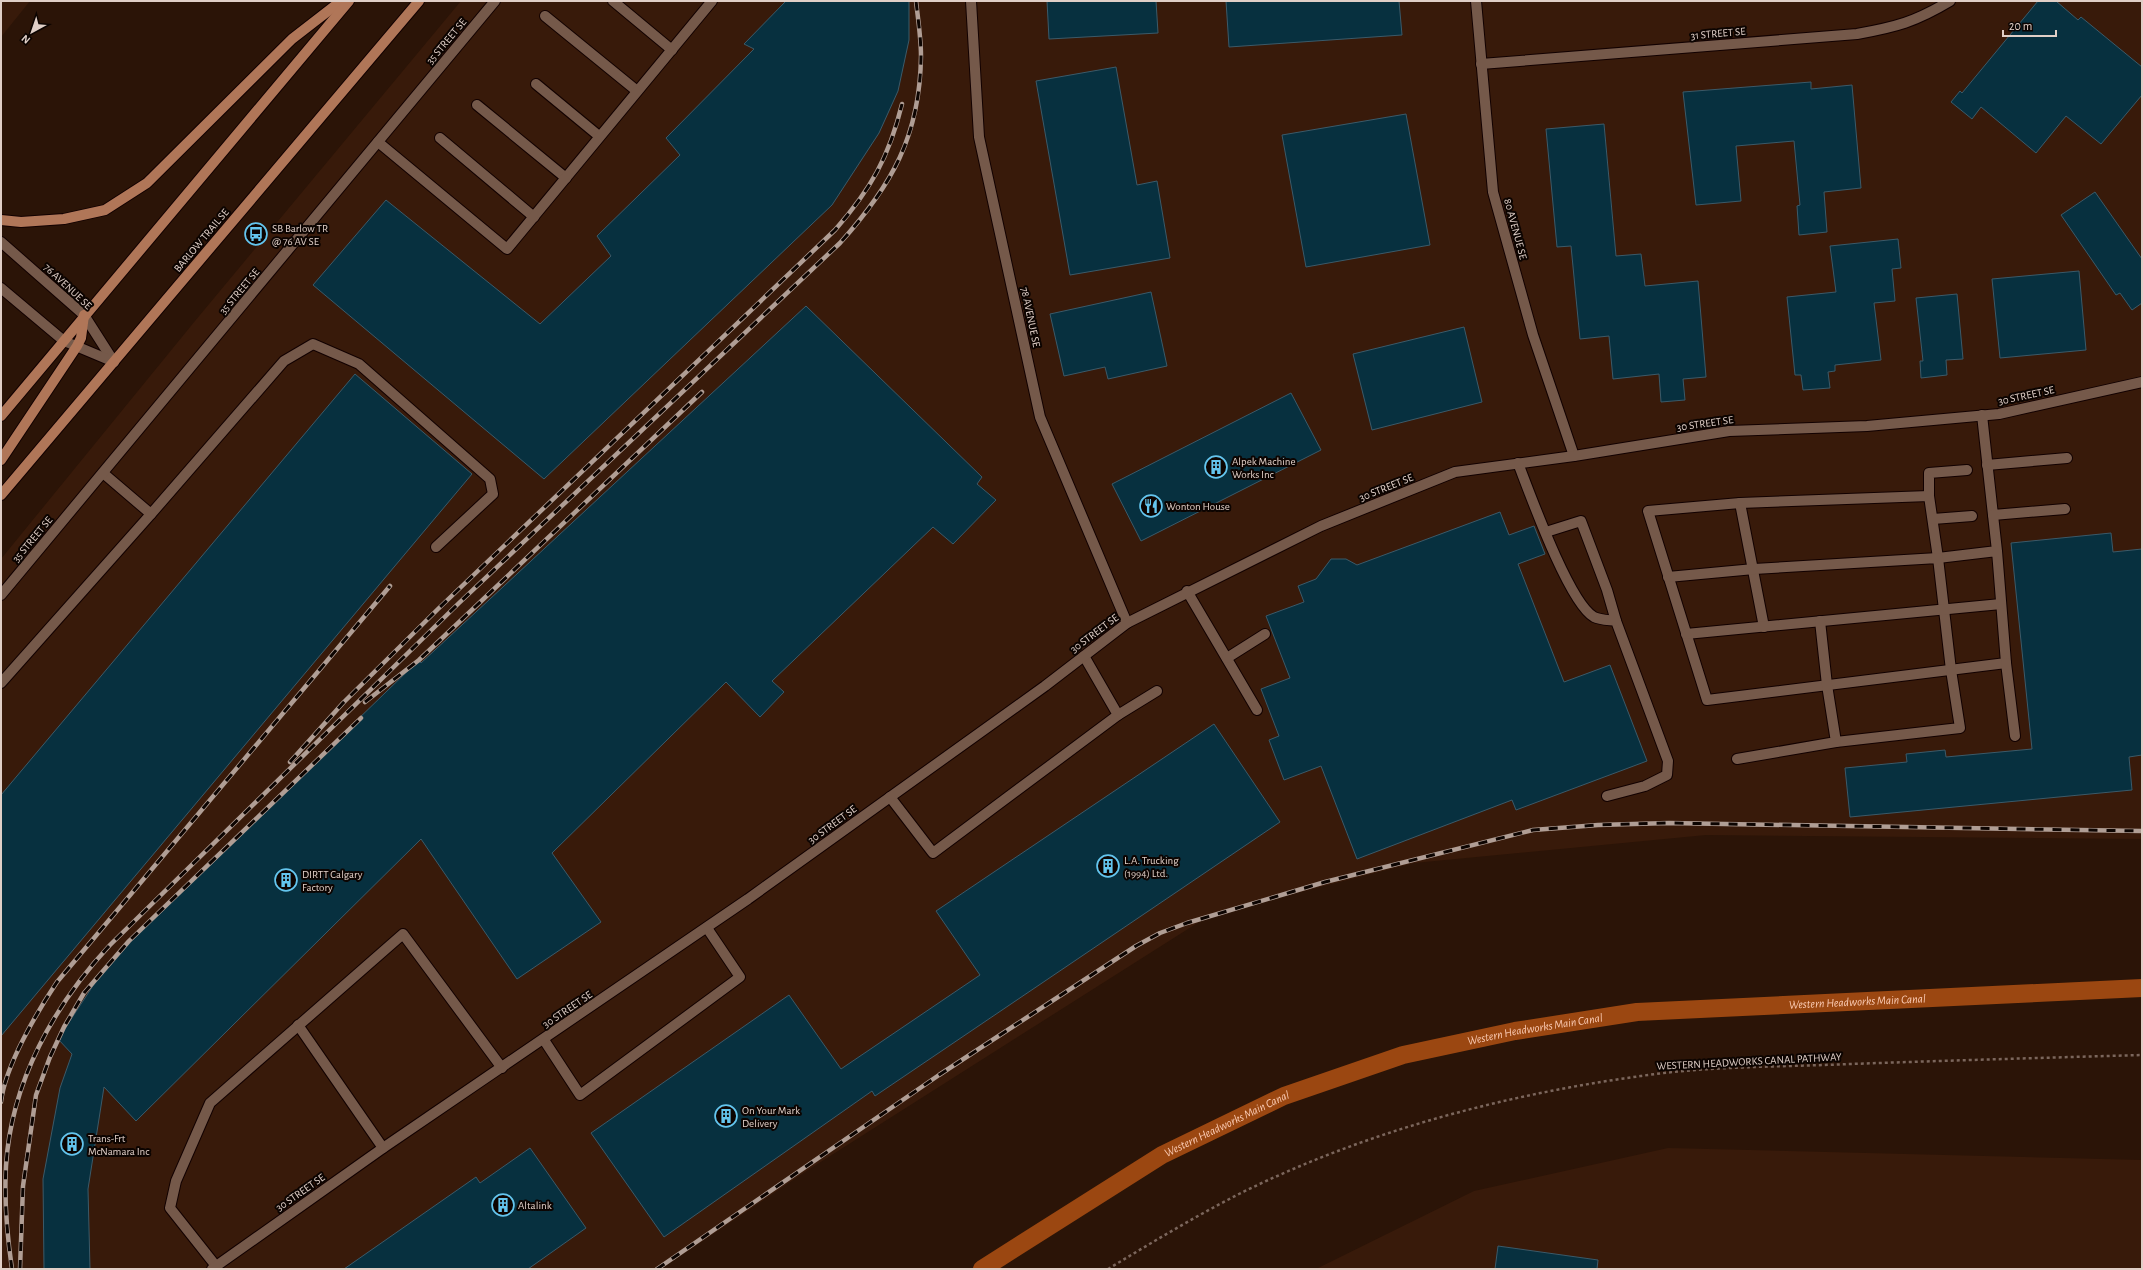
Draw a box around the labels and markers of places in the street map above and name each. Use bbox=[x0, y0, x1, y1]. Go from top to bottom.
bus stop icon: SB Barlow TR @ 76 AV SE bbox=[243, 221, 269, 247]
place label: SB Barlow TR @ 76 AV SE bbox=[272, 223, 328, 247]
building icon: Alpek Machine Works Inc bbox=[1203, 454, 1229, 480]
place label: Alpek Machine Works Inc bbox=[1232, 456, 1296, 480]
restaurant icon: Wonton House bbox=[1138, 493, 1164, 519]
place label: Wonton House bbox=[1166, 501, 1230, 512]
building icon: L.A. Trucking (1994) Ltd. bbox=[1095, 853, 1121, 879]
place label: L.A. Trucking (1994) Ltd. bbox=[1124, 855, 1179, 879]
building icon: DIRTT Calgary Factory bbox=[273, 867, 299, 893]
place label: DIRTT Calgary Factory bbox=[302, 869, 363, 893]
building icon: On Your Mark Delivery bbox=[713, 1103, 739, 1129]
place label: On Your Mark Delivery bbox=[742, 1105, 800, 1129]
building icon: Trans-Frt McNamara Inc bbox=[59, 1131, 85, 1157]
place label: Trans-Frt McNamara Inc bbox=[88, 1133, 150, 1157]
building icon: Altalink bbox=[490, 1192, 516, 1218]
place label: Altalink bbox=[518, 1200, 552, 1211]

